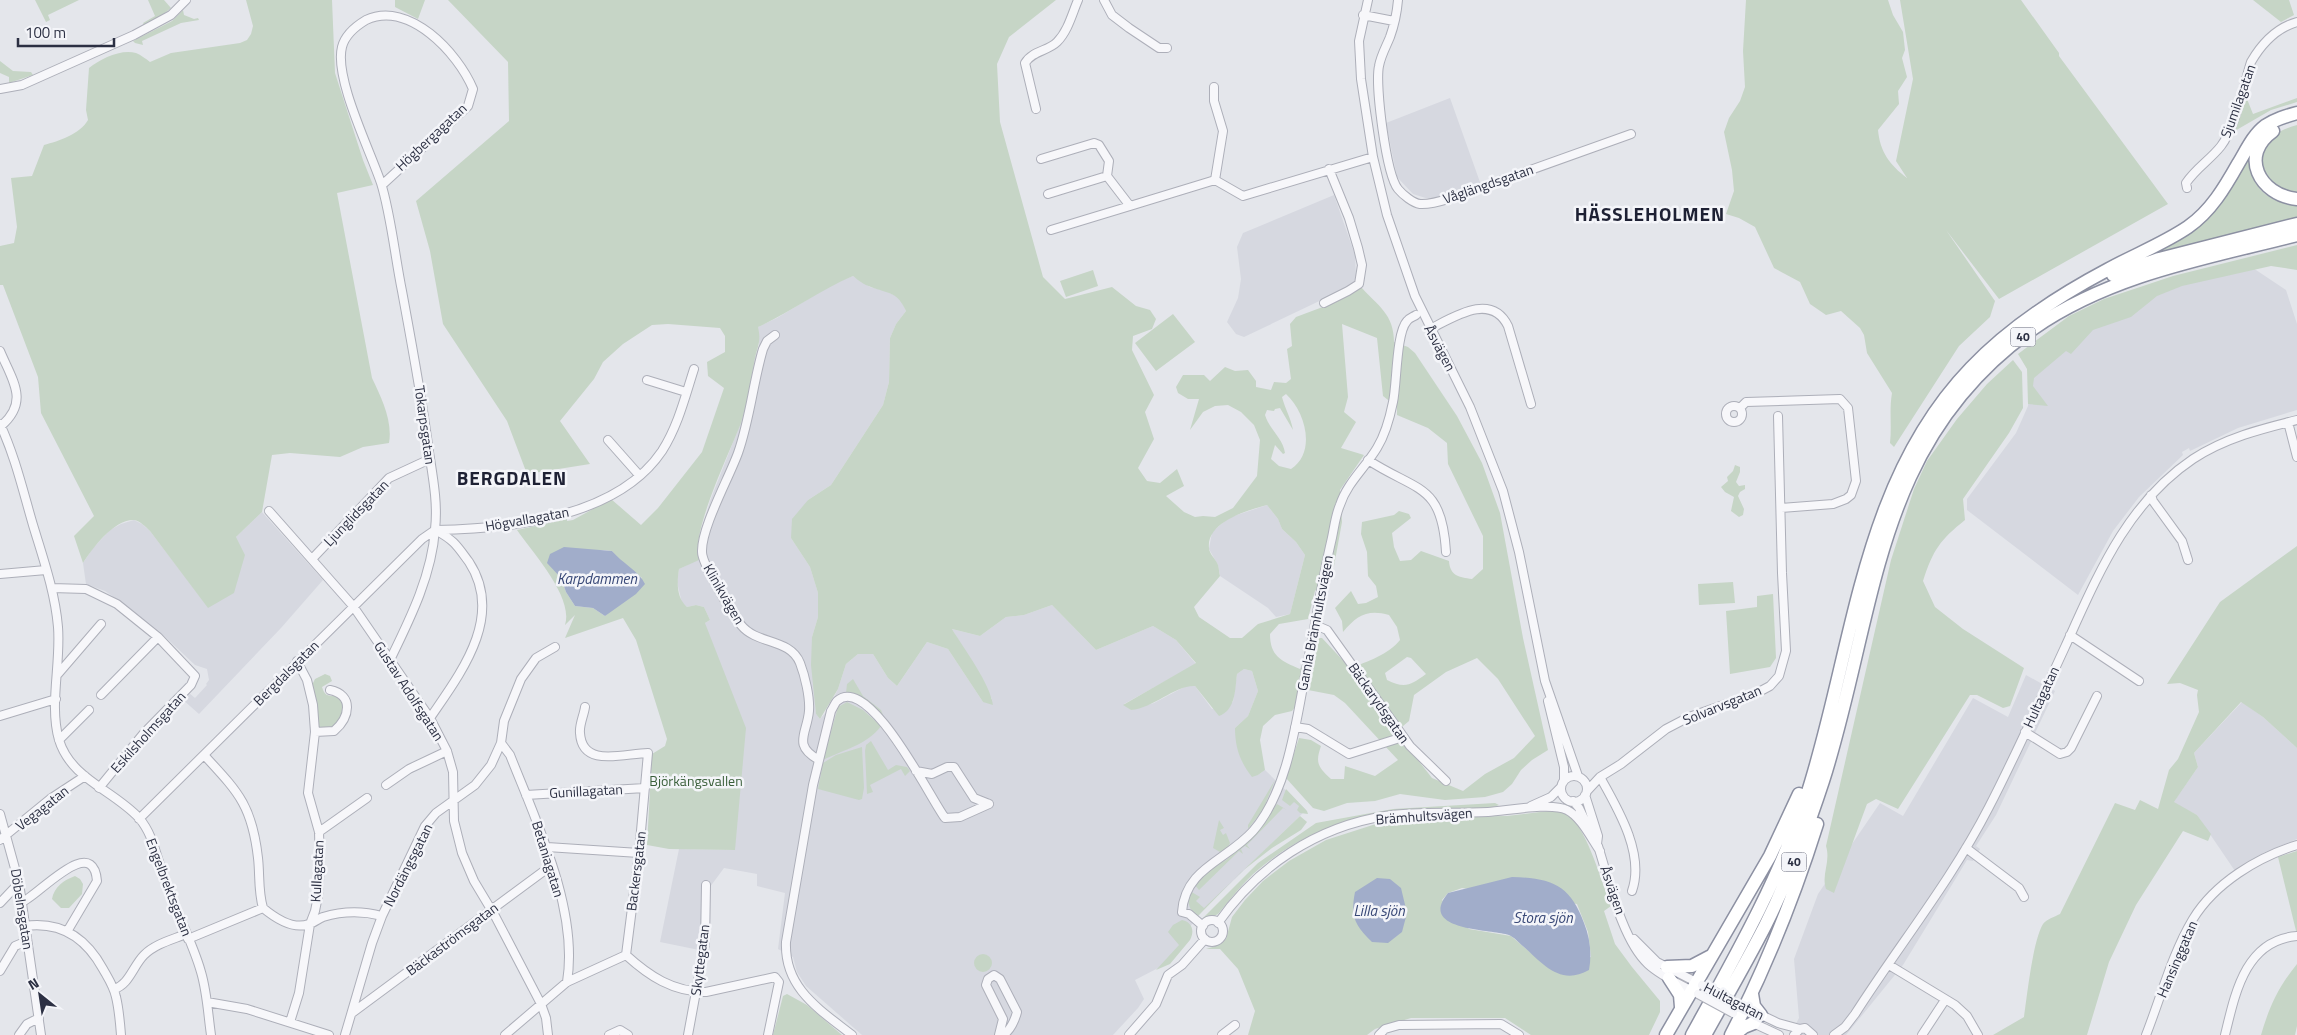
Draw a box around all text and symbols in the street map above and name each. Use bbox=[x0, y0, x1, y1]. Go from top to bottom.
scale bar bbox=[18, 15, 114, 47]
text: 100 m bbox=[25, 21, 66, 44]
street label: Sjumilagatan bbox=[2215, 61, 2261, 140]
street label: Högbergagatan bbox=[390, 98, 471, 175]
street label: Våglängdsgatan bbox=[1440, 158, 1536, 209]
district label: HÄSSLEHOLMEN bbox=[1575, 199, 1725, 228]
street label: Åsvägen bbox=[1419, 321, 1461, 375]
road number: 40 bbox=[2010, 328, 2036, 347]
street label: Tokarpsgatan bbox=[410, 384, 441, 466]
district label: BERGDALEN bbox=[457, 463, 567, 492]
street label: Ljunglidsgatan bbox=[318, 475, 393, 551]
street label: Högvallagatan bbox=[483, 501, 570, 536]
street label: Gamla Brämhultsvägen bbox=[1291, 553, 1338, 693]
street label: Klinikvägen bbox=[699, 559, 750, 628]
water label: Karpdammen bbox=[557, 567, 637, 590]
street label: Bergdalsgatan bbox=[248, 635, 323, 710]
street label: Gustav Adolfsgatan bbox=[369, 637, 450, 745]
street label: Bäckarydsgatan bbox=[1344, 658, 1415, 747]
street label: Hultagatan bbox=[2017, 663, 2064, 731]
street label: Solvarvsgatan bbox=[1679, 679, 1764, 730]
street label: Eskilsholmsgatan bbox=[105, 686, 190, 777]
park label: Björkängsvallen bbox=[649, 770, 743, 791]
street label: Gunillagatan bbox=[549, 778, 623, 803]
street label: Vegagatan bbox=[11, 780, 73, 835]
street label: Brämhultsvägen bbox=[1375, 802, 1473, 829]
street label: Betaniagatan bbox=[527, 818, 570, 900]
street label: Nordängsgatan bbox=[378, 820, 437, 910]
street label: Backersgatan bbox=[620, 830, 651, 912]
street label: Engelbrektsgatan bbox=[141, 835, 198, 939]
street label: Kullagatan bbox=[304, 839, 329, 903]
road number: 40 bbox=[1782, 852, 1806, 872]
street label: Åsvägen bbox=[1595, 863, 1632, 917]
street label: Döbelnsgatan bbox=[6, 867, 39, 951]
street label: Bäckaströmsgatan bbox=[401, 897, 502, 980]
water label: Lilla sjön bbox=[1353, 899, 1405, 922]
water label: Stora sjön bbox=[1513, 906, 1573, 929]
street label: Hansinggatan bbox=[2151, 917, 2202, 1001]
street label: Skyttegatan bbox=[685, 923, 714, 997]
north arrow bbox=[15, 970, 65, 1020]
text: N bbox=[24, 972, 43, 995]
street label: Hultagatan bbox=[1700, 976, 1768, 1025]

